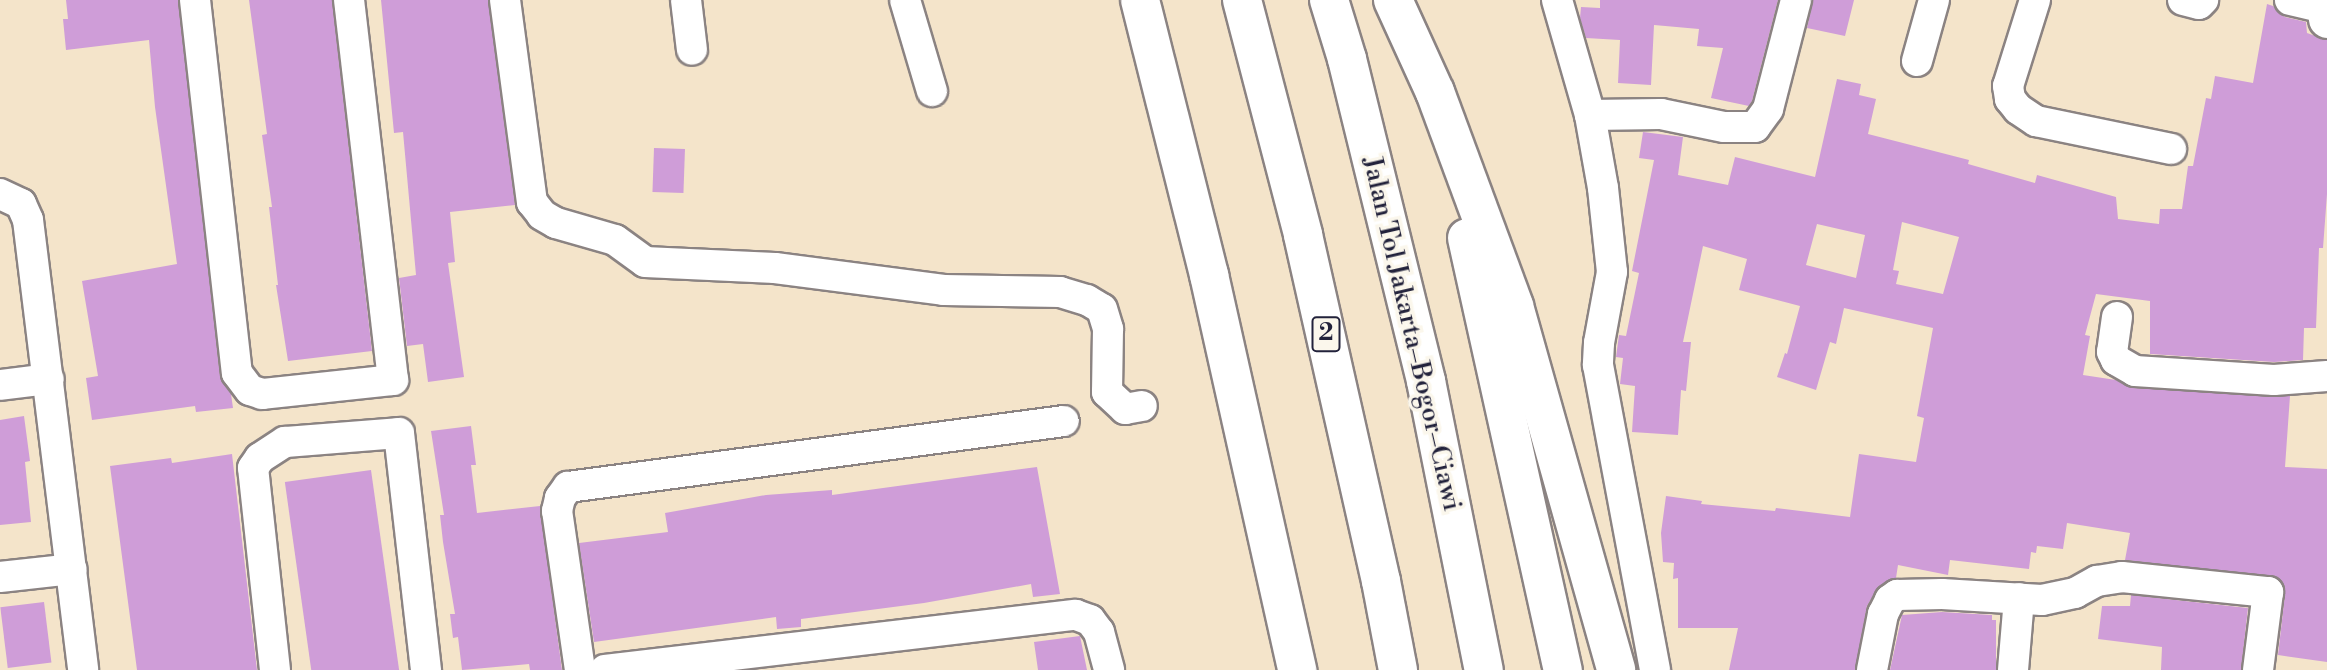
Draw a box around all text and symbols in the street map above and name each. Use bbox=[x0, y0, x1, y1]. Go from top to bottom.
street label: Jalan Tol Jakarta–Bogor–Ciawi bbox=[1355, 154, 1467, 514]
road number: 2 bbox=[1310, 314, 1342, 354]

